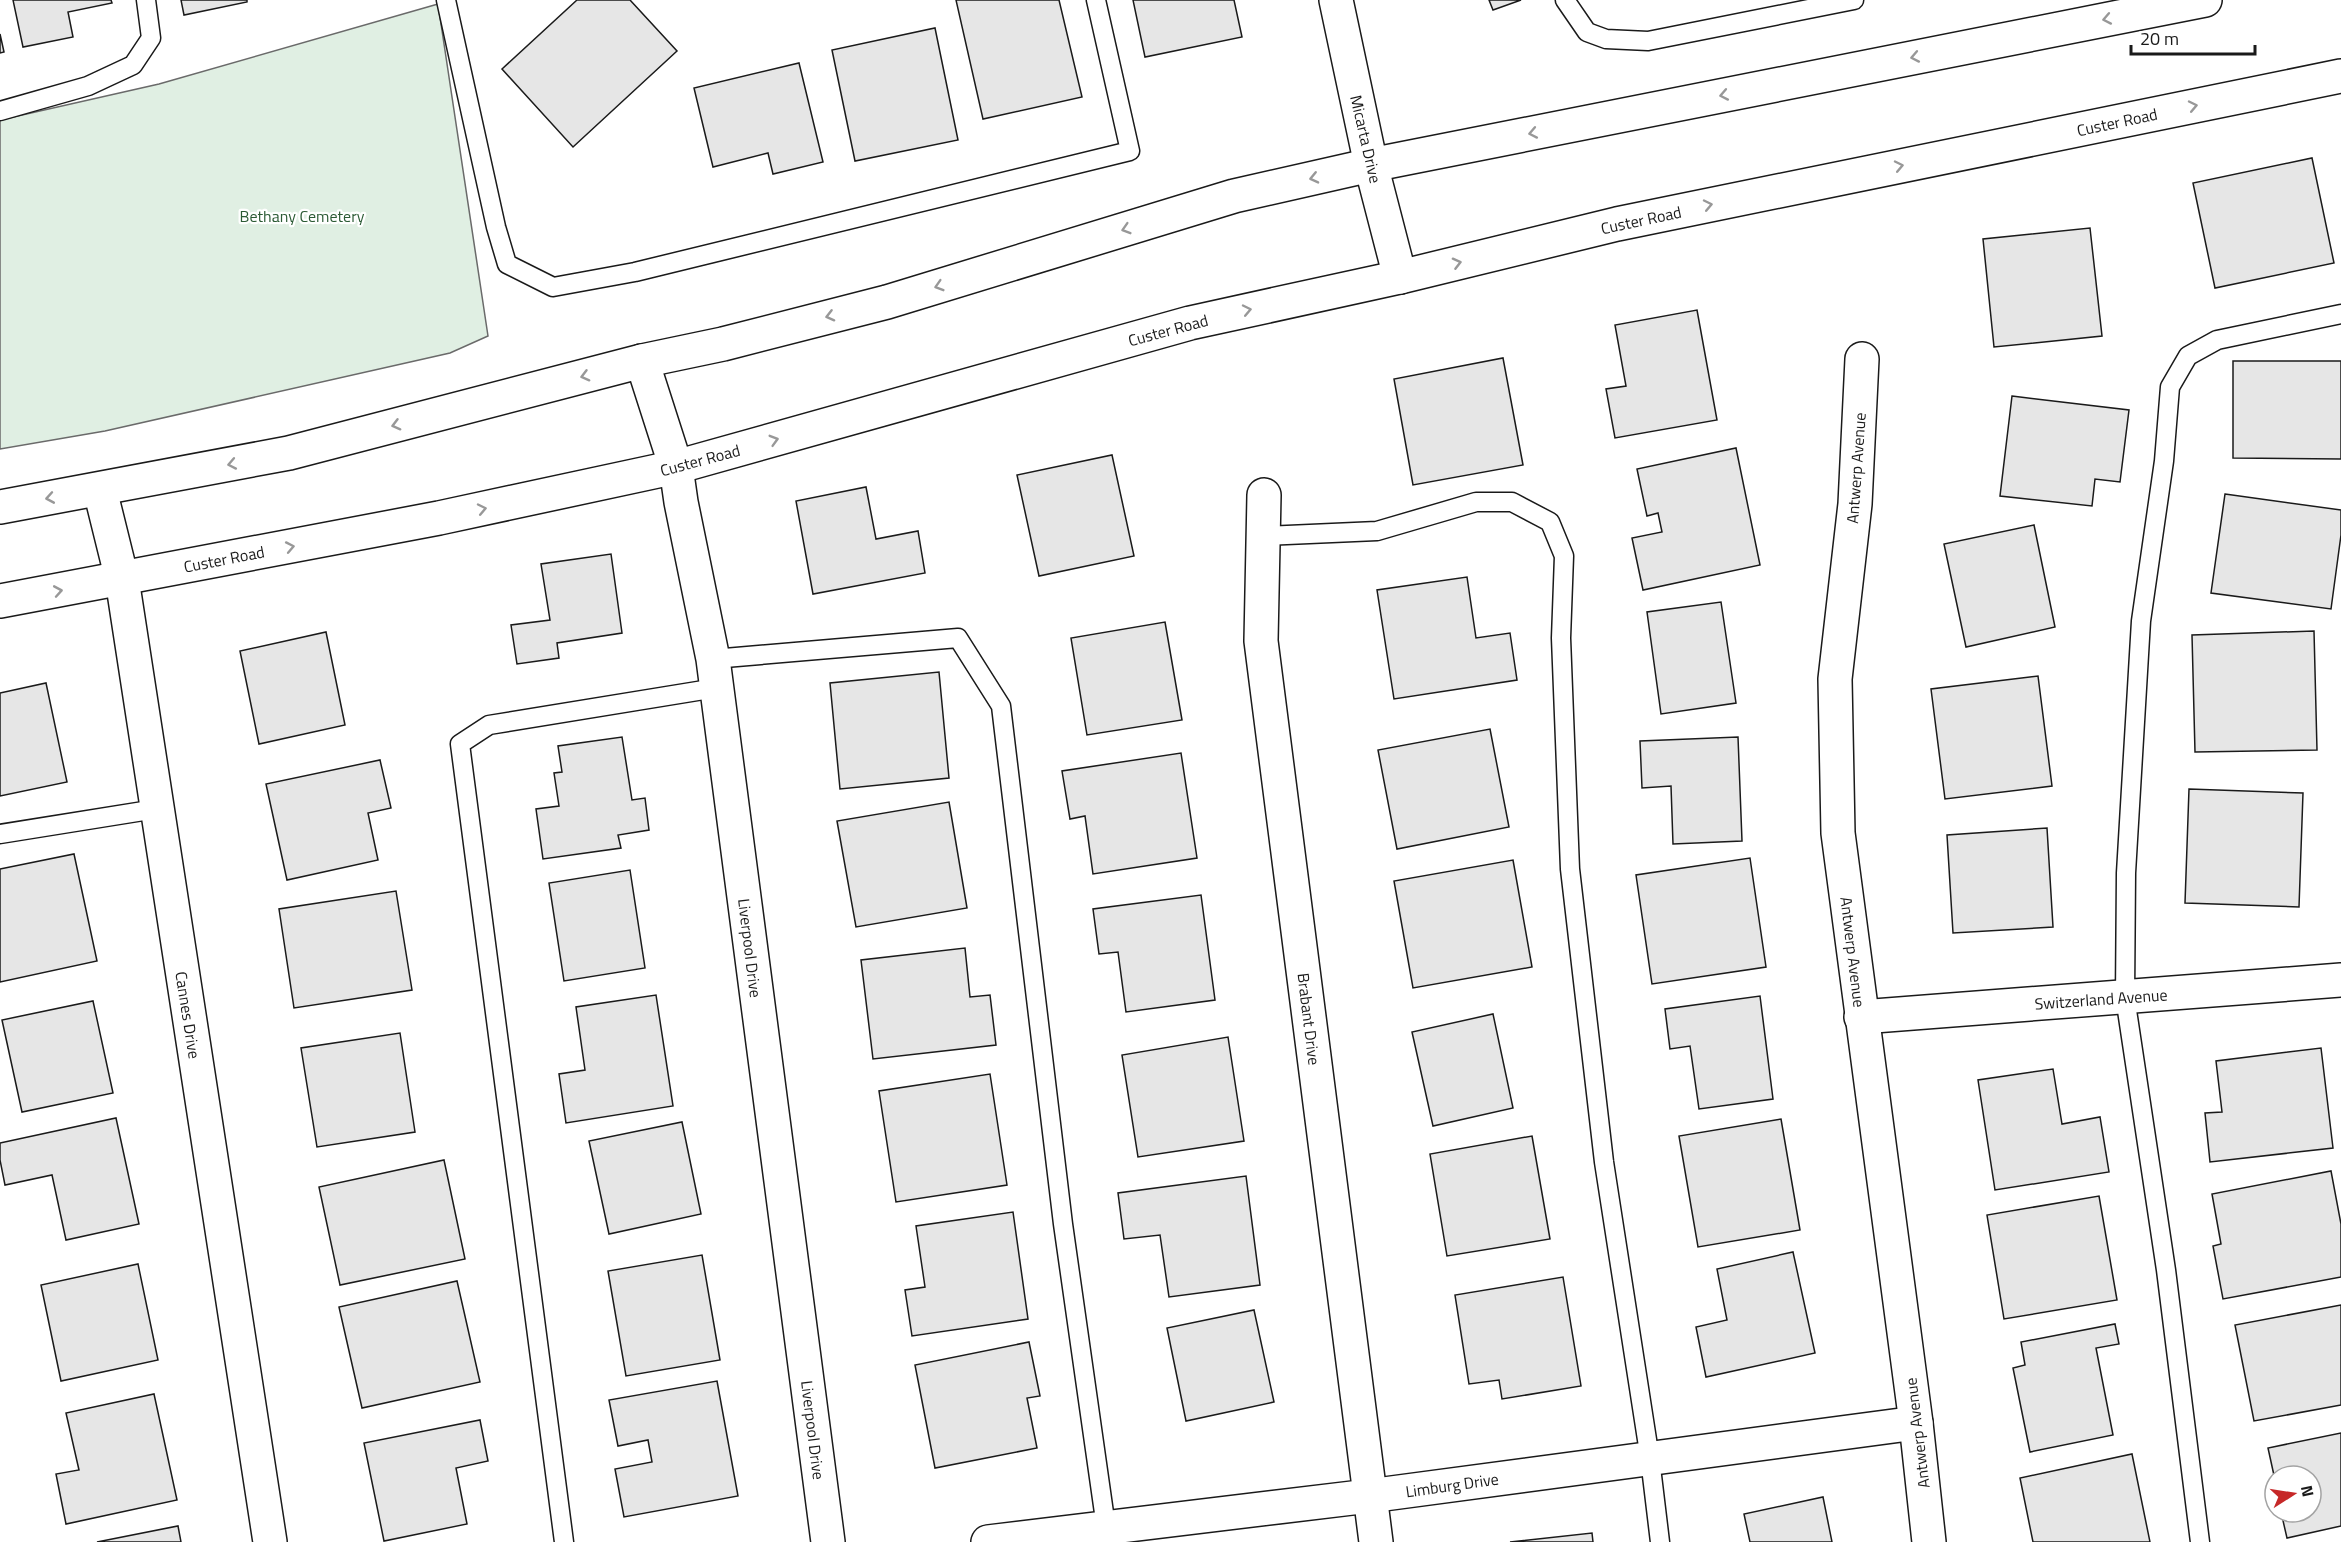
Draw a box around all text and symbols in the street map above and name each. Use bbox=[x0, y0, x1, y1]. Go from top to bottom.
one-way arrow bbox=[2102, 12, 2112, 25]
scale bar bbox=[2131, 18, 2256, 56]
text: 20 m bbox=[2140, 25, 2179, 52]
one-way arrow bbox=[1911, 50, 1921, 63]
one-way arrow bbox=[1719, 88, 1729, 101]
street label: Micarta Drive bbox=[1344, 93, 1388, 185]
one-way arrow bbox=[2188, 101, 2198, 114]
street label: Custer Road bbox=[2074, 102, 2160, 142]
one-way arrow bbox=[1528, 126, 1538, 139]
one-way arrow bbox=[1894, 161, 1904, 174]
one-way arrow bbox=[1309, 171, 1319, 184]
street label: Custer Road bbox=[1598, 200, 1684, 240]
one-way arrow bbox=[1703, 200, 1713, 213]
park label: Bethany Cemetery bbox=[240, 204, 365, 228]
one-way arrow bbox=[1121, 222, 1132, 234]
one-way arrow bbox=[1452, 257, 1462, 270]
one-way arrow bbox=[934, 279, 945, 291]
one-way arrow bbox=[1242, 304, 1252, 317]
street label: Custer Road bbox=[1125, 308, 1211, 352]
one-way arrow bbox=[825, 309, 835, 322]
one-way arrow bbox=[580, 368, 590, 381]
street label: Antwerp Avenue bbox=[1840, 412, 1872, 524]
one-way arrow bbox=[392, 418, 402, 430]
one-way arrow bbox=[768, 435, 778, 447]
street label: Custer Road bbox=[657, 438, 743, 482]
one-way arrow bbox=[227, 457, 237, 470]
one-way arrow bbox=[46, 491, 56, 504]
one-way arrow bbox=[476, 503, 486, 516]
street label: Custer Road bbox=[182, 539, 266, 579]
one-way arrow bbox=[285, 541, 295, 554]
one-way arrow bbox=[52, 585, 62, 598]
street label: Antwerp Avenue bbox=[1834, 895, 1872, 1009]
street label: Liverpool Drive bbox=[732, 897, 768, 999]
street label: Cannes Drive bbox=[169, 970, 207, 1060]
street label: Brabant Drive bbox=[1291, 972, 1327, 1066]
street label: Switzerland Avenue bbox=[2034, 982, 2168, 1016]
street label: Antwerp Avenue bbox=[1898, 1376, 1936, 1490]
street label: Liverpool Drive bbox=[795, 1379, 831, 1481]
north arrow bbox=[2263, 1464, 2323, 1524]
street label: Limburg Drive bbox=[1404, 1467, 1500, 1503]
text: N bbox=[2295, 1483, 2321, 1499]

